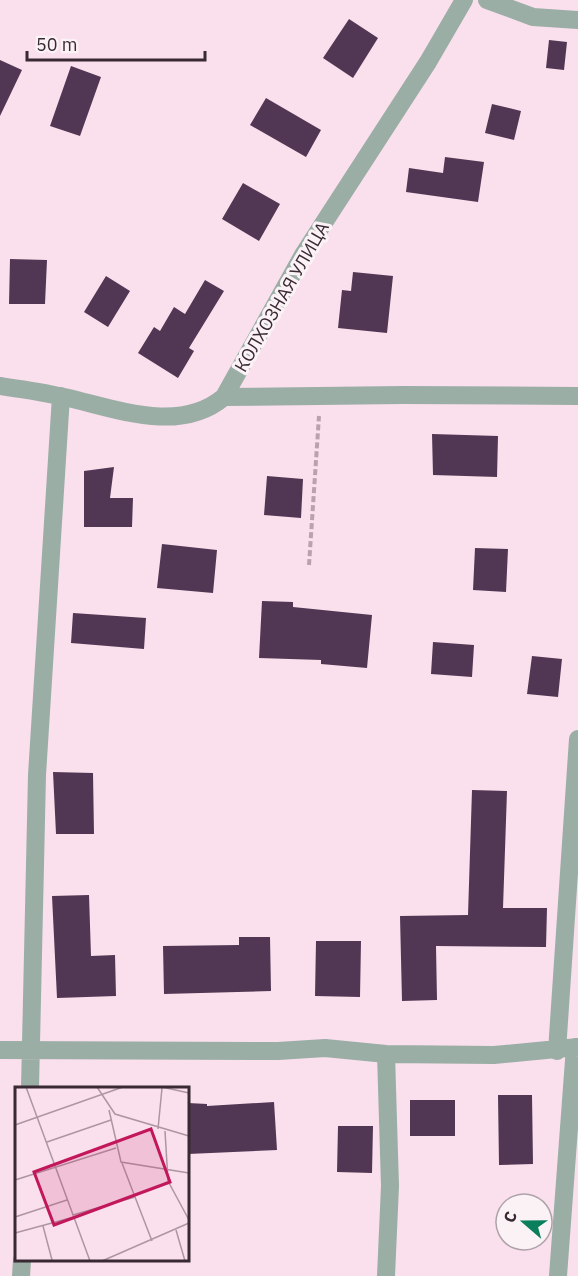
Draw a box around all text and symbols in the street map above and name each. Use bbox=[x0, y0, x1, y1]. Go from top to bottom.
scale bar bbox=[27, 24, 206, 62]
text: 50 m bbox=[36, 33, 78, 56]
street label: КОЛХОЗНАЯ УЛИЦА bbox=[229, 217, 334, 376]
inset map bbox=[15, 1087, 189, 1261]
north arrow bbox=[494, 1192, 554, 1252]
text: С bbox=[499, 1209, 521, 1225]

